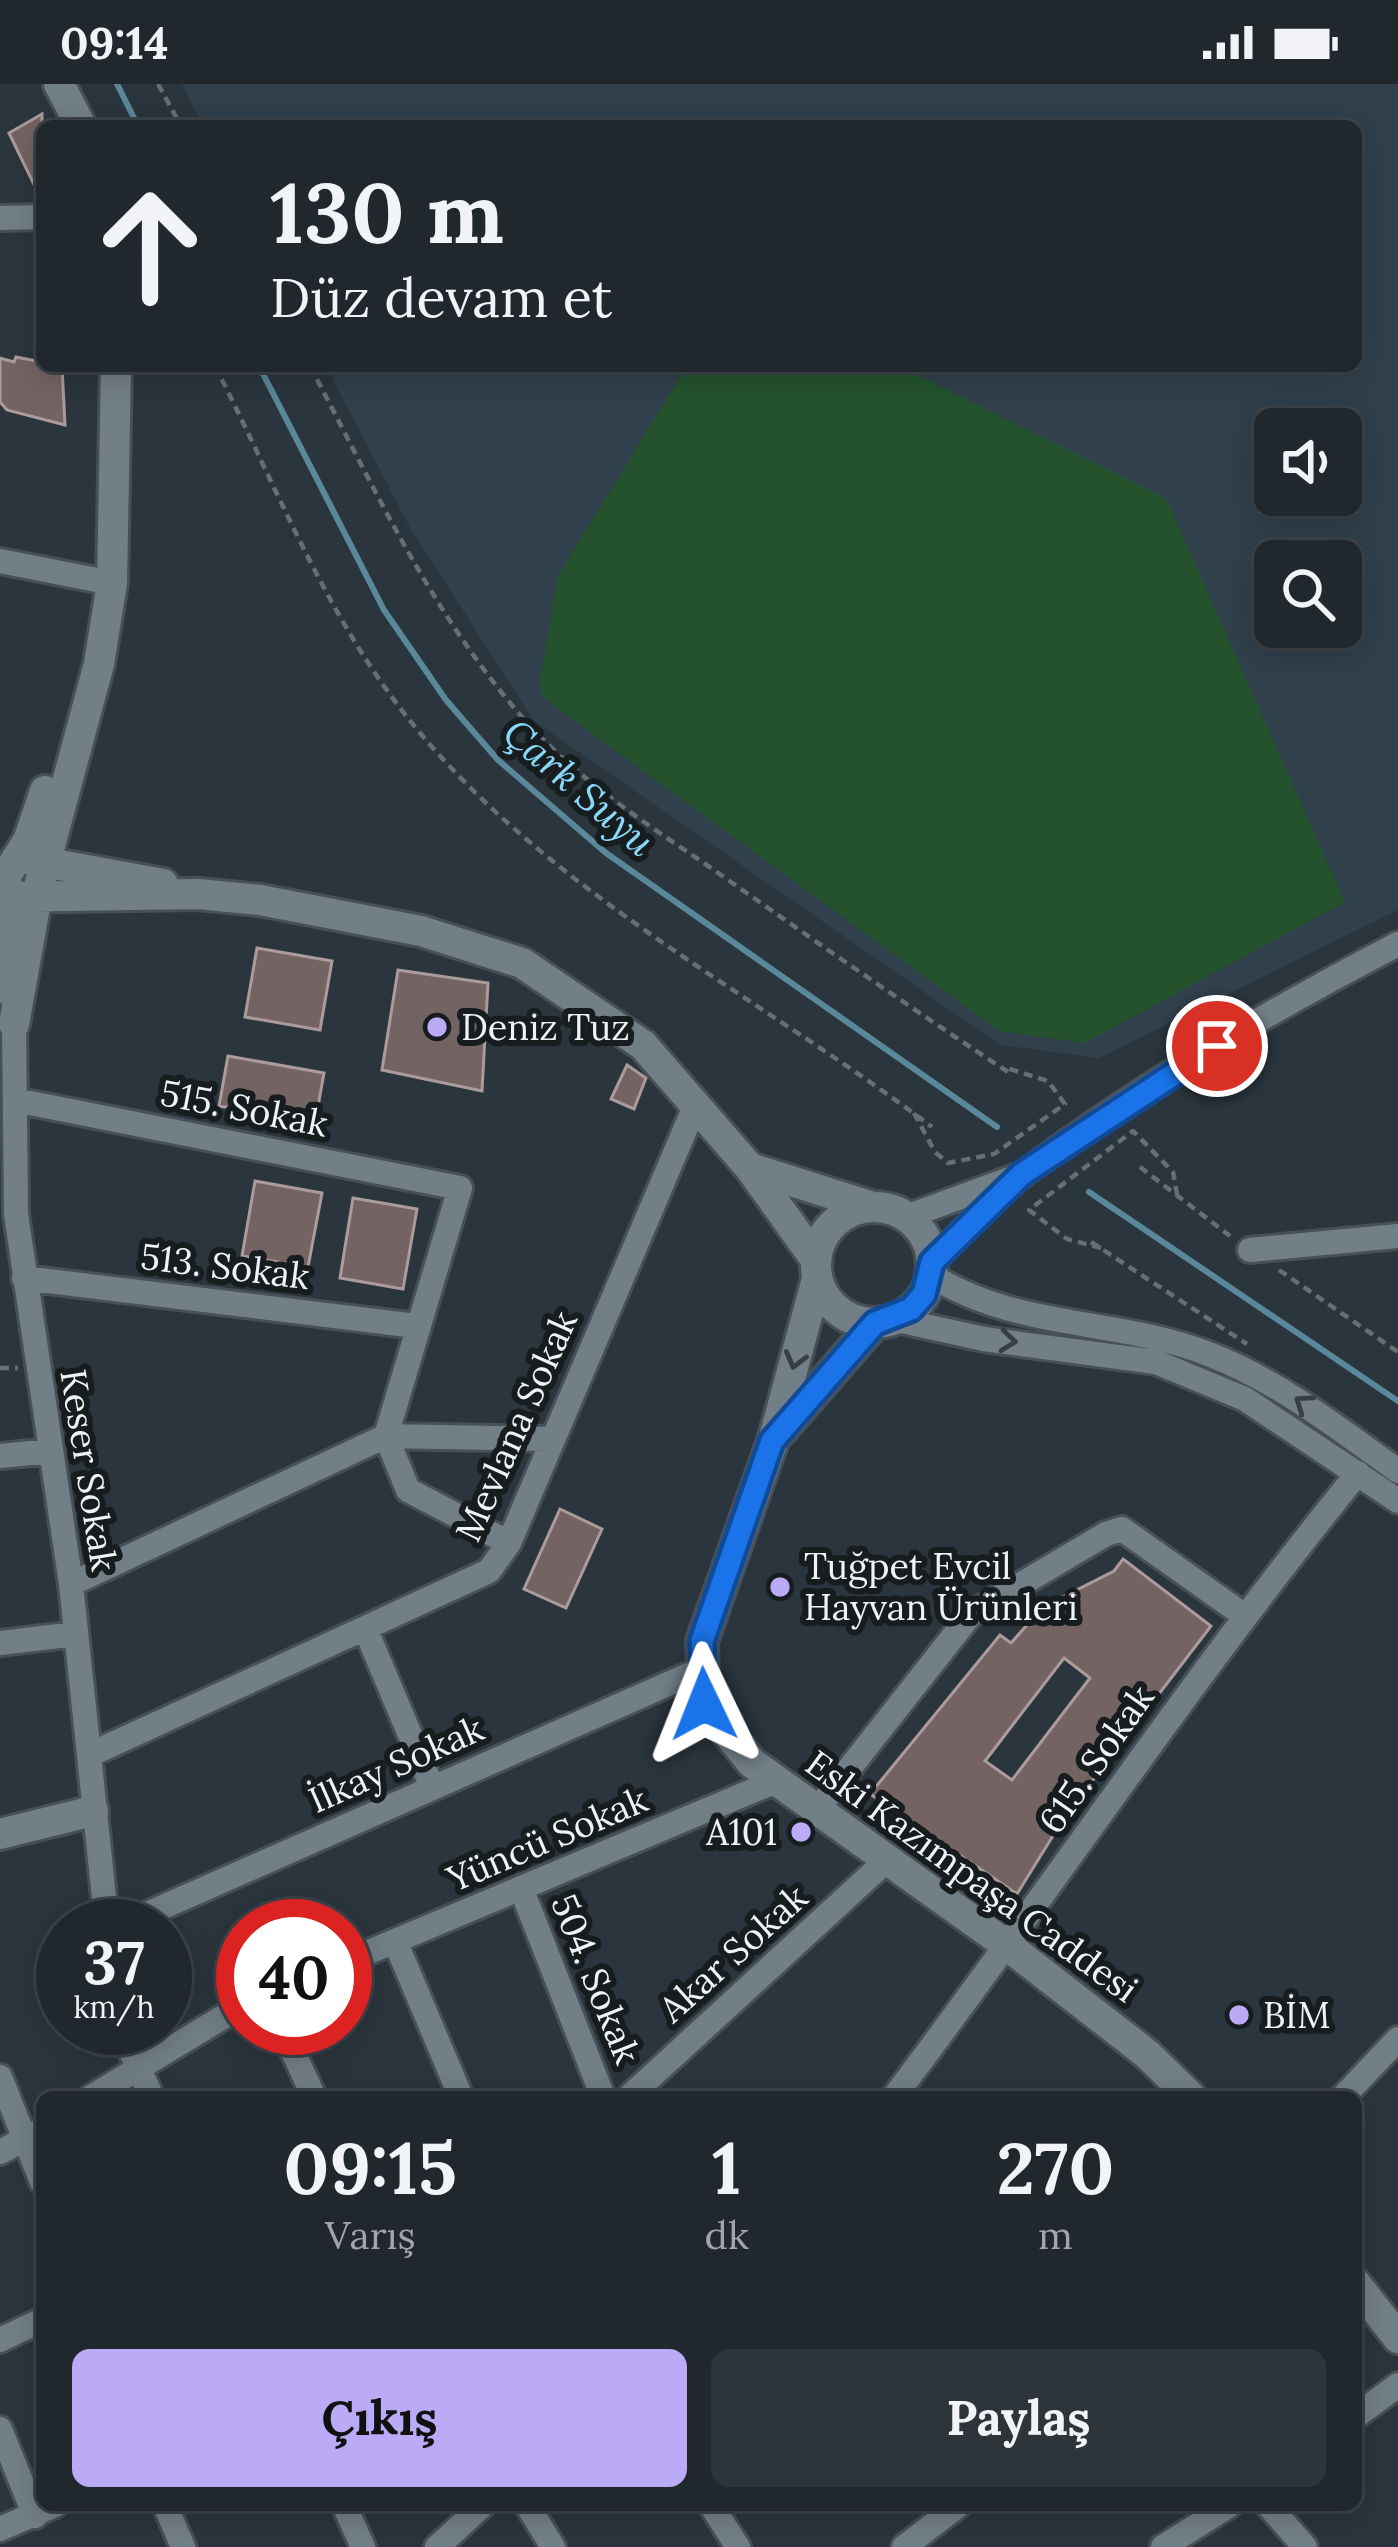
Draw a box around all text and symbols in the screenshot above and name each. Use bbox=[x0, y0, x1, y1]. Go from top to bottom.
text: 09:14 bbox=[60, 14, 169, 71]
text: 130 m bbox=[270, 158, 504, 266]
icon: ahead bbox=[72, 168, 228, 324]
text: Düz devam et bbox=[270, 263, 612, 332]
map controls bbox=[1254, 408, 1362, 648]
button: sound bbox=[1254, 408, 1362, 516]
button: search bbox=[1254, 540, 1362, 648]
water label: Çark Suyu bbox=[493, 708, 665, 866]
pin bbox=[1166, 995, 1268, 1097]
place label: Deniz Tuz bbox=[461, 1004, 630, 1050]
icon: arrive bbox=[1184, 1013, 1250, 1079]
marker: Deniz Tuz bbox=[424, 1014, 450, 1040]
street label: 515. Sokak bbox=[156, 1069, 332, 1147]
street label: 513. Sokak bbox=[138, 1233, 313, 1299]
street label: Mevlana Sokak bbox=[445, 1303, 588, 1548]
one-way arrow bbox=[999, 1328, 1018, 1353]
one-way arrow bbox=[784, 1349, 809, 1370]
street label: Keser Sokak bbox=[50, 1366, 128, 1575]
one-way arrow bbox=[1294, 1395, 1316, 1417]
place label: Tuğpet Evcil Hayvan Ürünleri bbox=[804, 1543, 1078, 1630]
marker: Tuğpet Evcil Hayvan Ürünleri bbox=[767, 1574, 793, 1600]
position arrow bbox=[641, 1641, 767, 1767]
street label: 615. Sokak bbox=[1028, 1675, 1164, 1842]
street label: İlkay Sokak bbox=[301, 1705, 491, 1823]
street label: Eski Kazımpaşa Caddesi bbox=[797, 1740, 1147, 2012]
street label: Yüncü Sokak bbox=[439, 1776, 655, 1902]
place label: A101 bbox=[705, 1809, 777, 1855]
marker: A101 bbox=[788, 1819, 814, 1845]
street label: Akar Sokak bbox=[648, 1874, 817, 2032]
street label: 504. Sokak bbox=[541, 1888, 651, 2071]
speed limit sign: 40 bbox=[216, 1899, 372, 2055]
text: 37 bbox=[83, 1924, 145, 2000]
text: km/h bbox=[73, 1988, 155, 2026]
place label: BİM bbox=[1263, 1992, 1330, 2038]
marker: BİM bbox=[1226, 2002, 1252, 2028]
text: 09:15 bbox=[284, 2122, 457, 2214]
text: 1 bbox=[712, 2122, 741, 2214]
text: 270 bbox=[996, 2122, 1114, 2214]
text: Varış bbox=[325, 2210, 416, 2260]
text: dk bbox=[705, 2210, 749, 2260]
text: m bbox=[1038, 2210, 1073, 2260]
button: Çıkış bbox=[72, 2349, 687, 2487]
button: Paylaş bbox=[711, 2349, 1326, 2487]

